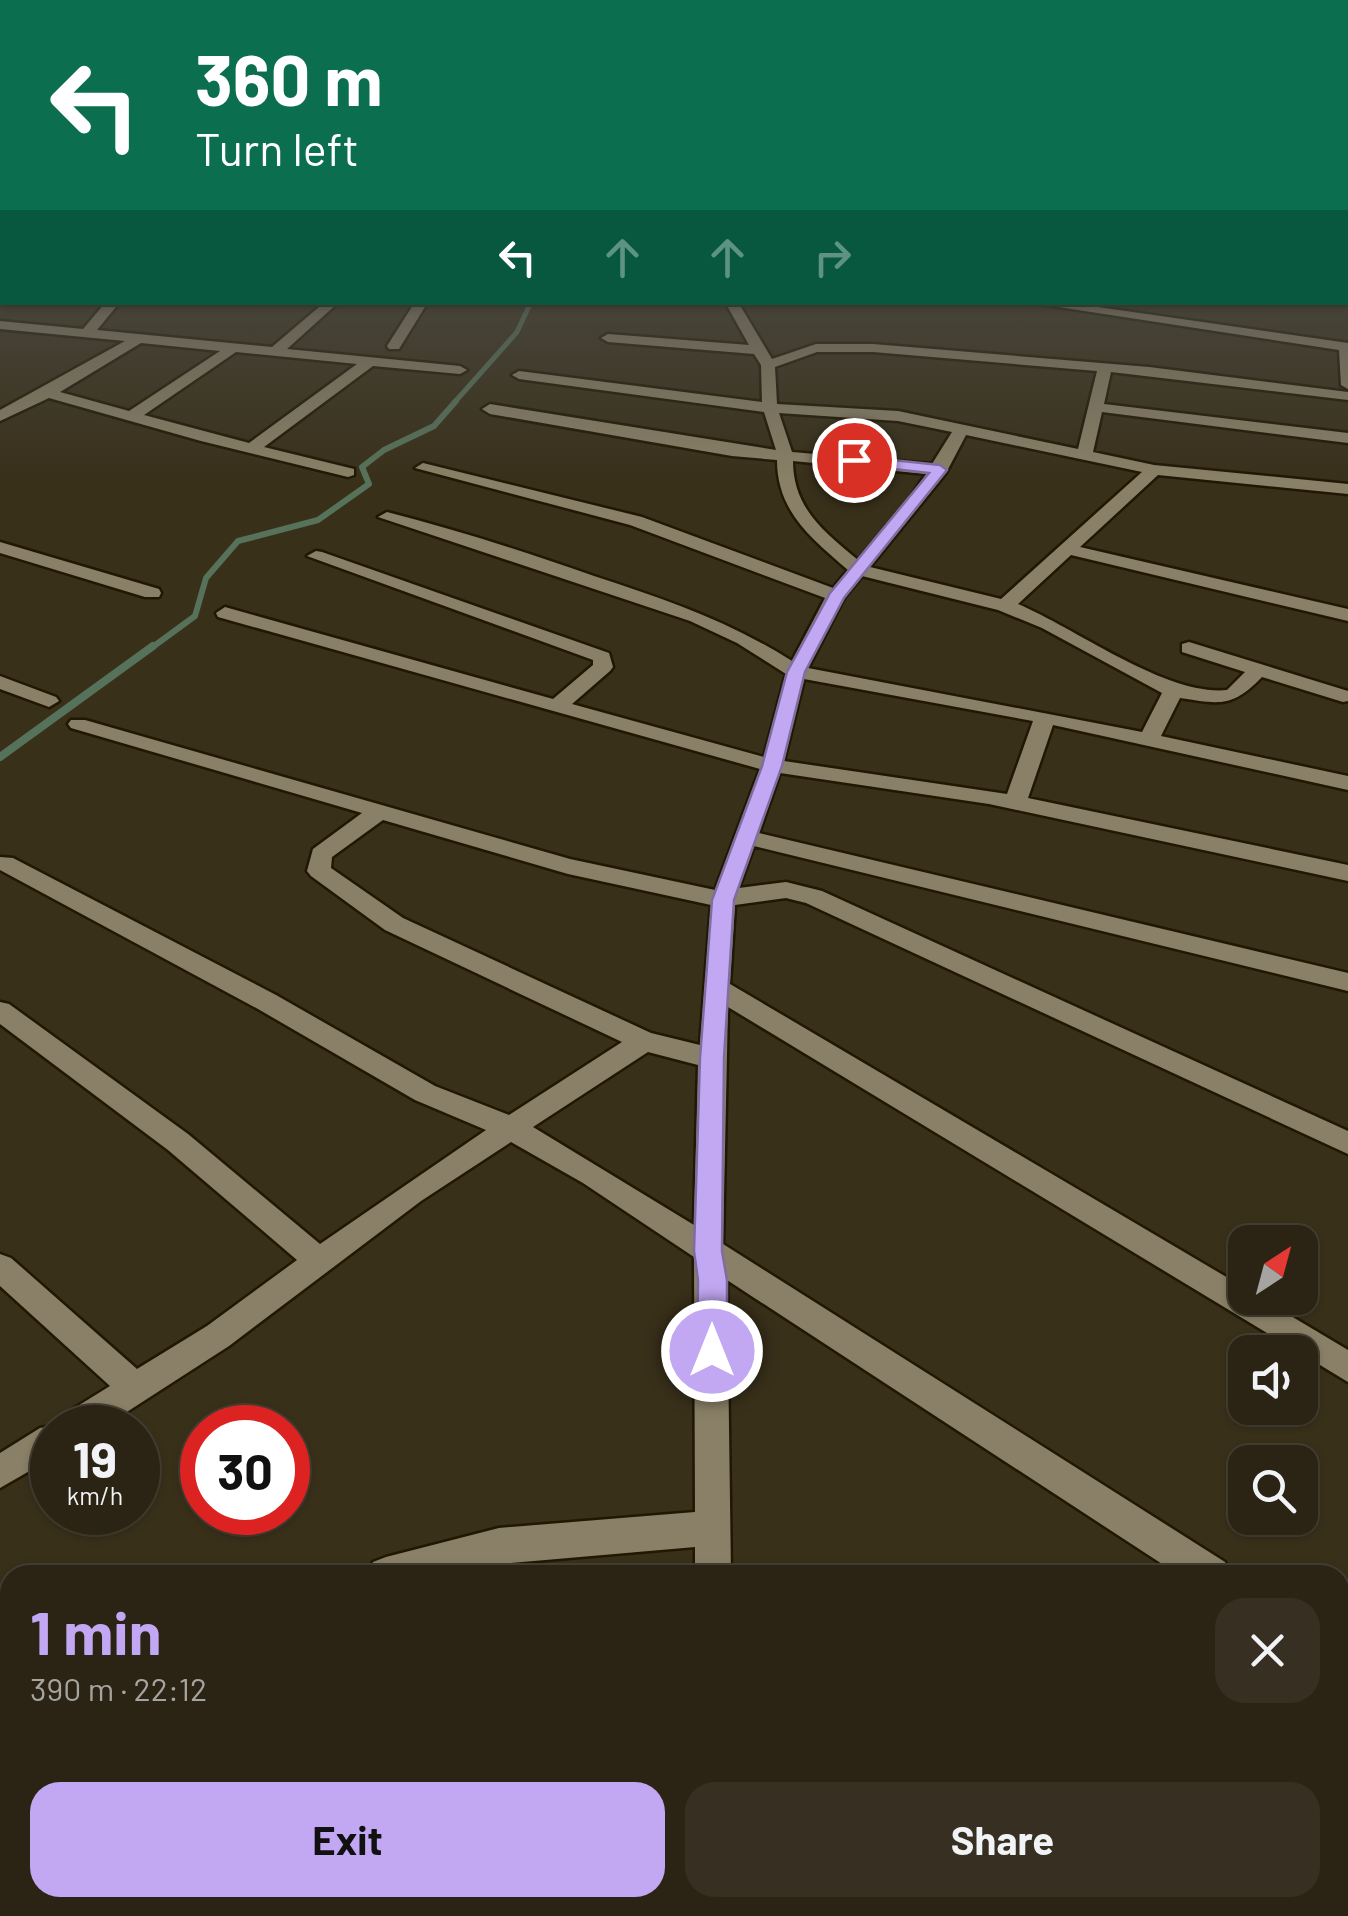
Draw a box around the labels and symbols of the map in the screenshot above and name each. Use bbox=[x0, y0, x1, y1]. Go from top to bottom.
pin bbox=[812, 418, 897, 503]
north arrow bbox=[1228, 1225, 1318, 1315]
position arrow bbox=[660, 1299, 764, 1403]
speed limit sign: 30 bbox=[180, 1405, 310, 1535]

